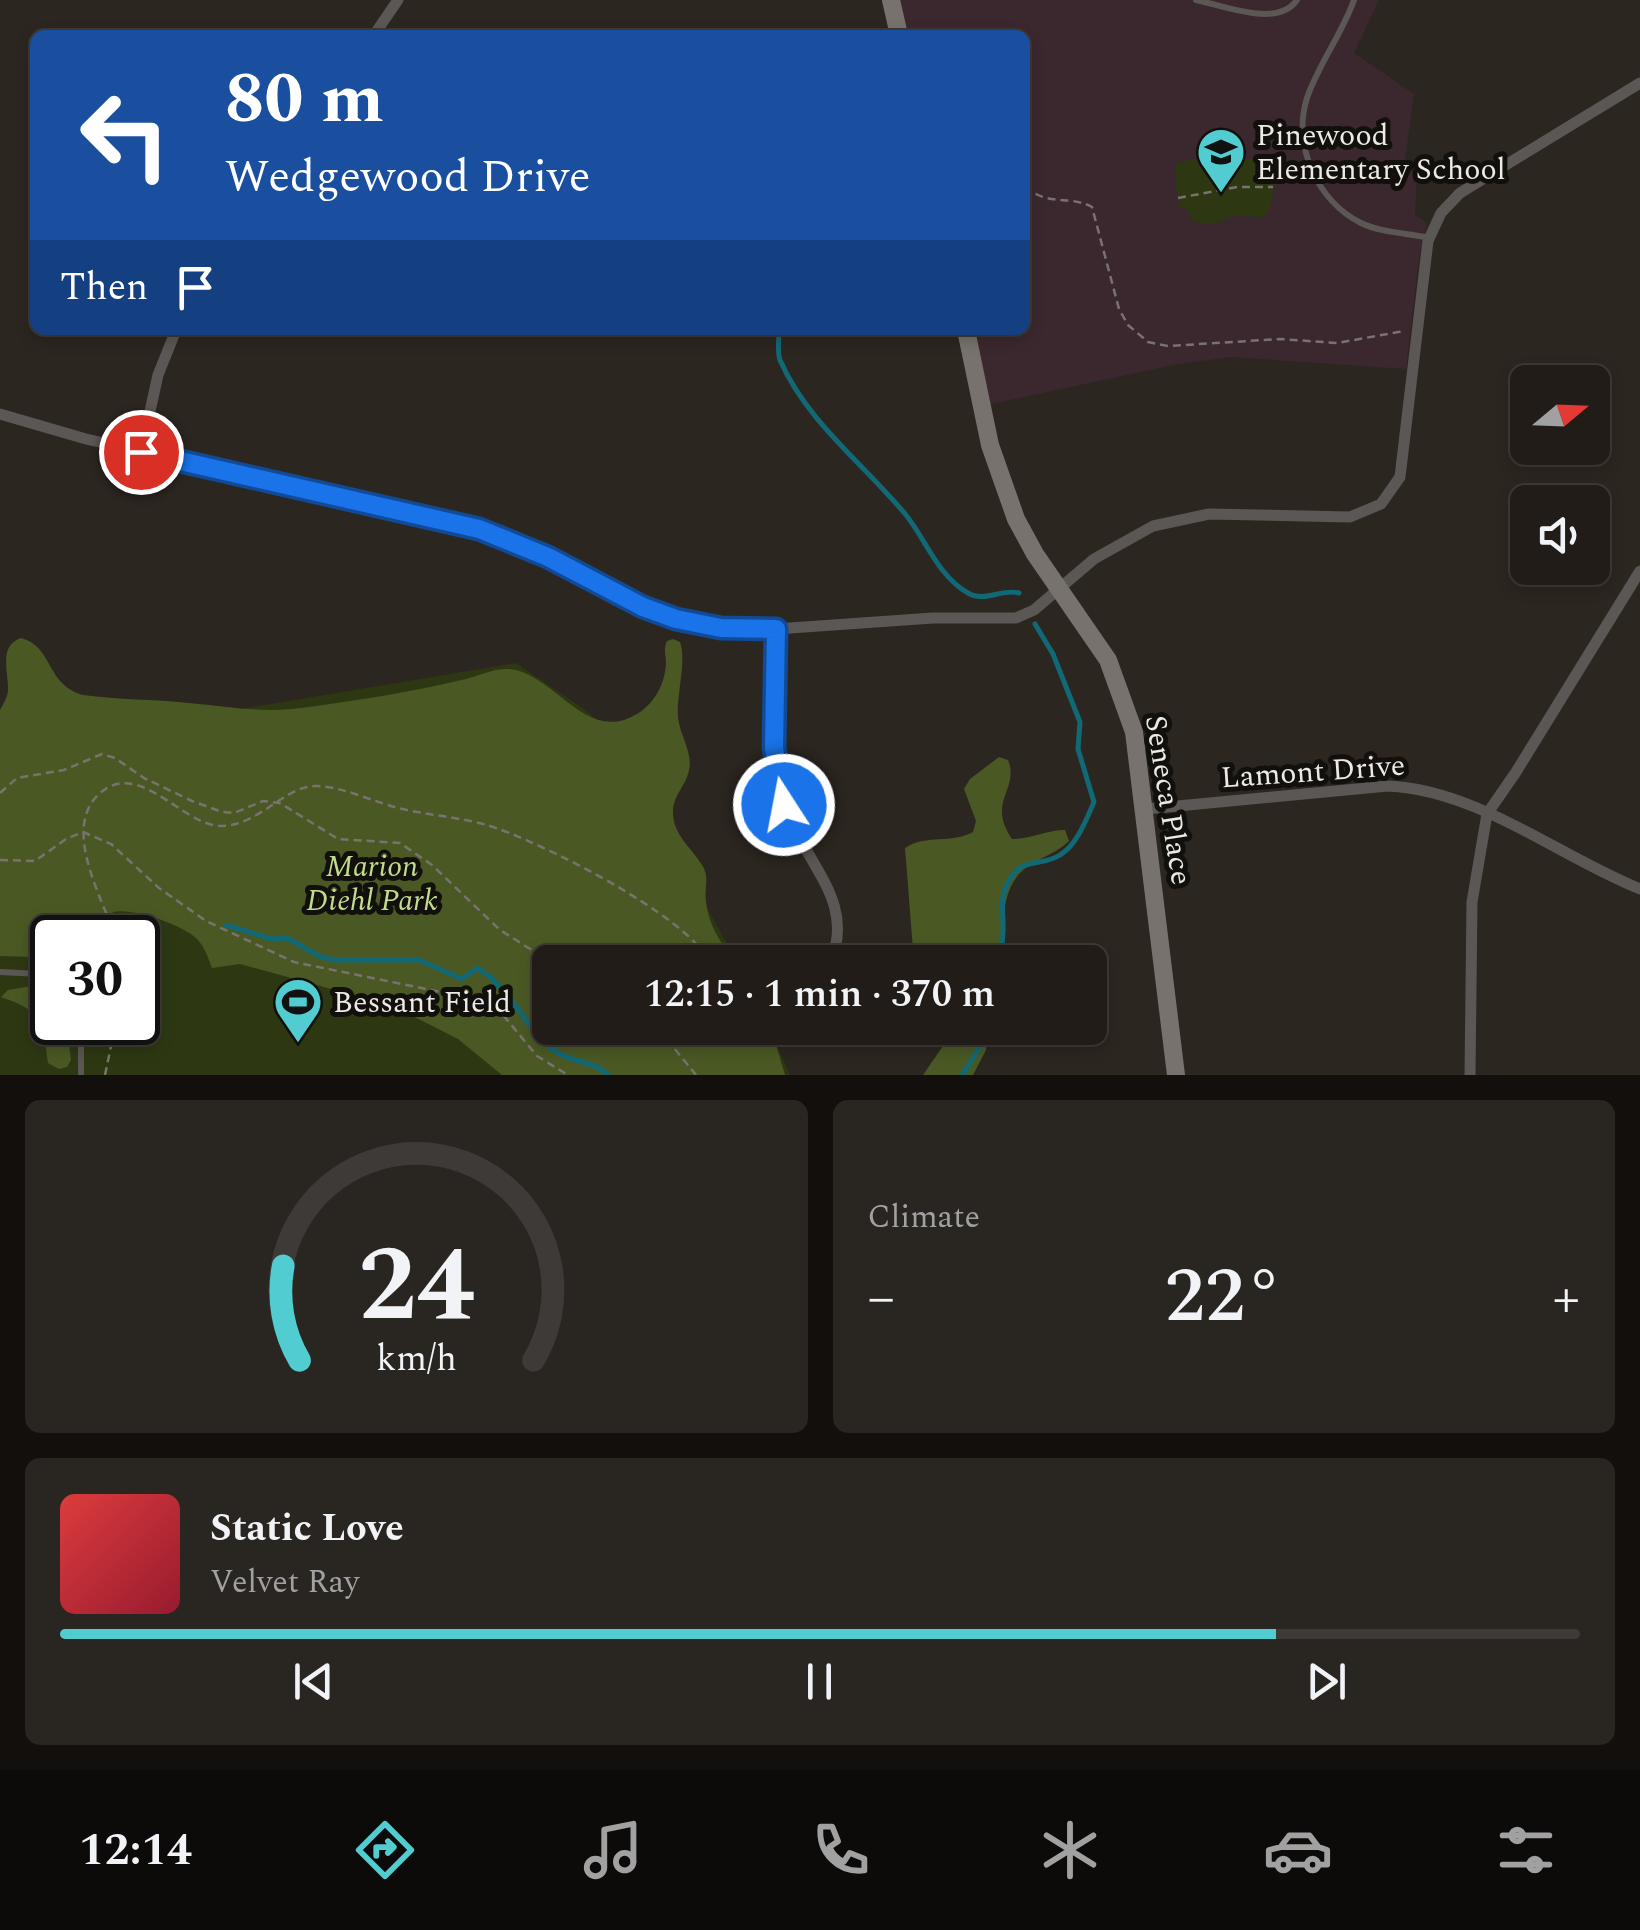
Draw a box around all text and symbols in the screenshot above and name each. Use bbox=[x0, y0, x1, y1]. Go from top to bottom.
text: 80 m bbox=[225, 47, 384, 153]
icon: left bbox=[60, 70, 190, 200]
place label: Pinewood Elementary School bbox=[1256, 113, 1506, 193]
school or university icon: Pinewood Elementary School bbox=[1195, 126, 1247, 194]
text: Wedgewood Drive bbox=[225, 143, 591, 212]
text: Then bbox=[60, 259, 148, 317]
icon: arrive bbox=[168, 260, 223, 315]
north arrow bbox=[1510, 365, 1610, 465]
map controls bbox=[1510, 365, 1610, 585]
pin bbox=[99, 410, 184, 495]
icon: arrive bbox=[114, 425, 169, 480]
button: sound bbox=[1510, 485, 1610, 585]
street label: Seneca Place bbox=[1132, 712, 1204, 888]
street label: Lamont Drive bbox=[1219, 743, 1407, 801]
position arrow bbox=[732, 753, 836, 857]
park label: Marion Diehl Park bbox=[306, 844, 438, 924]
speed limit sign: 30 bbox=[30, 915, 160, 1045]
text: 12:15 · 1 min · 370 m bbox=[644, 966, 995, 1024]
sports icon: Bessant Field bbox=[272, 976, 324, 1044]
place label: Bessant Field bbox=[333, 980, 511, 1026]
text: Climate bbox=[868, 1193, 980, 1242]
text: 24 bbox=[358, 1208, 475, 1366]
text: 22° bbox=[1165, 1241, 1283, 1355]
text: − bbox=[868, 1257, 895, 1340]
text: + bbox=[1552, 1257, 1580, 1340]
text: km/h bbox=[376, 1332, 456, 1387]
text: Static Love bbox=[210, 1500, 404, 1558]
text: Velvet Ray bbox=[210, 1558, 359, 1607]
icon: previous bbox=[286, 1654, 341, 1709]
icon: pause bbox=[792, 1654, 847, 1709]
icon: next bbox=[1299, 1654, 1354, 1709]
icon: directions bbox=[350, 1815, 420, 1885]
icon: music bbox=[578, 1815, 648, 1885]
icon: phone bbox=[806, 1815, 876, 1885]
icon: climate bbox=[1035, 1815, 1105, 1885]
icon: car bbox=[1263, 1815, 1333, 1885]
icon: filters bbox=[1491, 1815, 1561, 1885]
text: 12:14 bbox=[79, 1816, 192, 1885]

